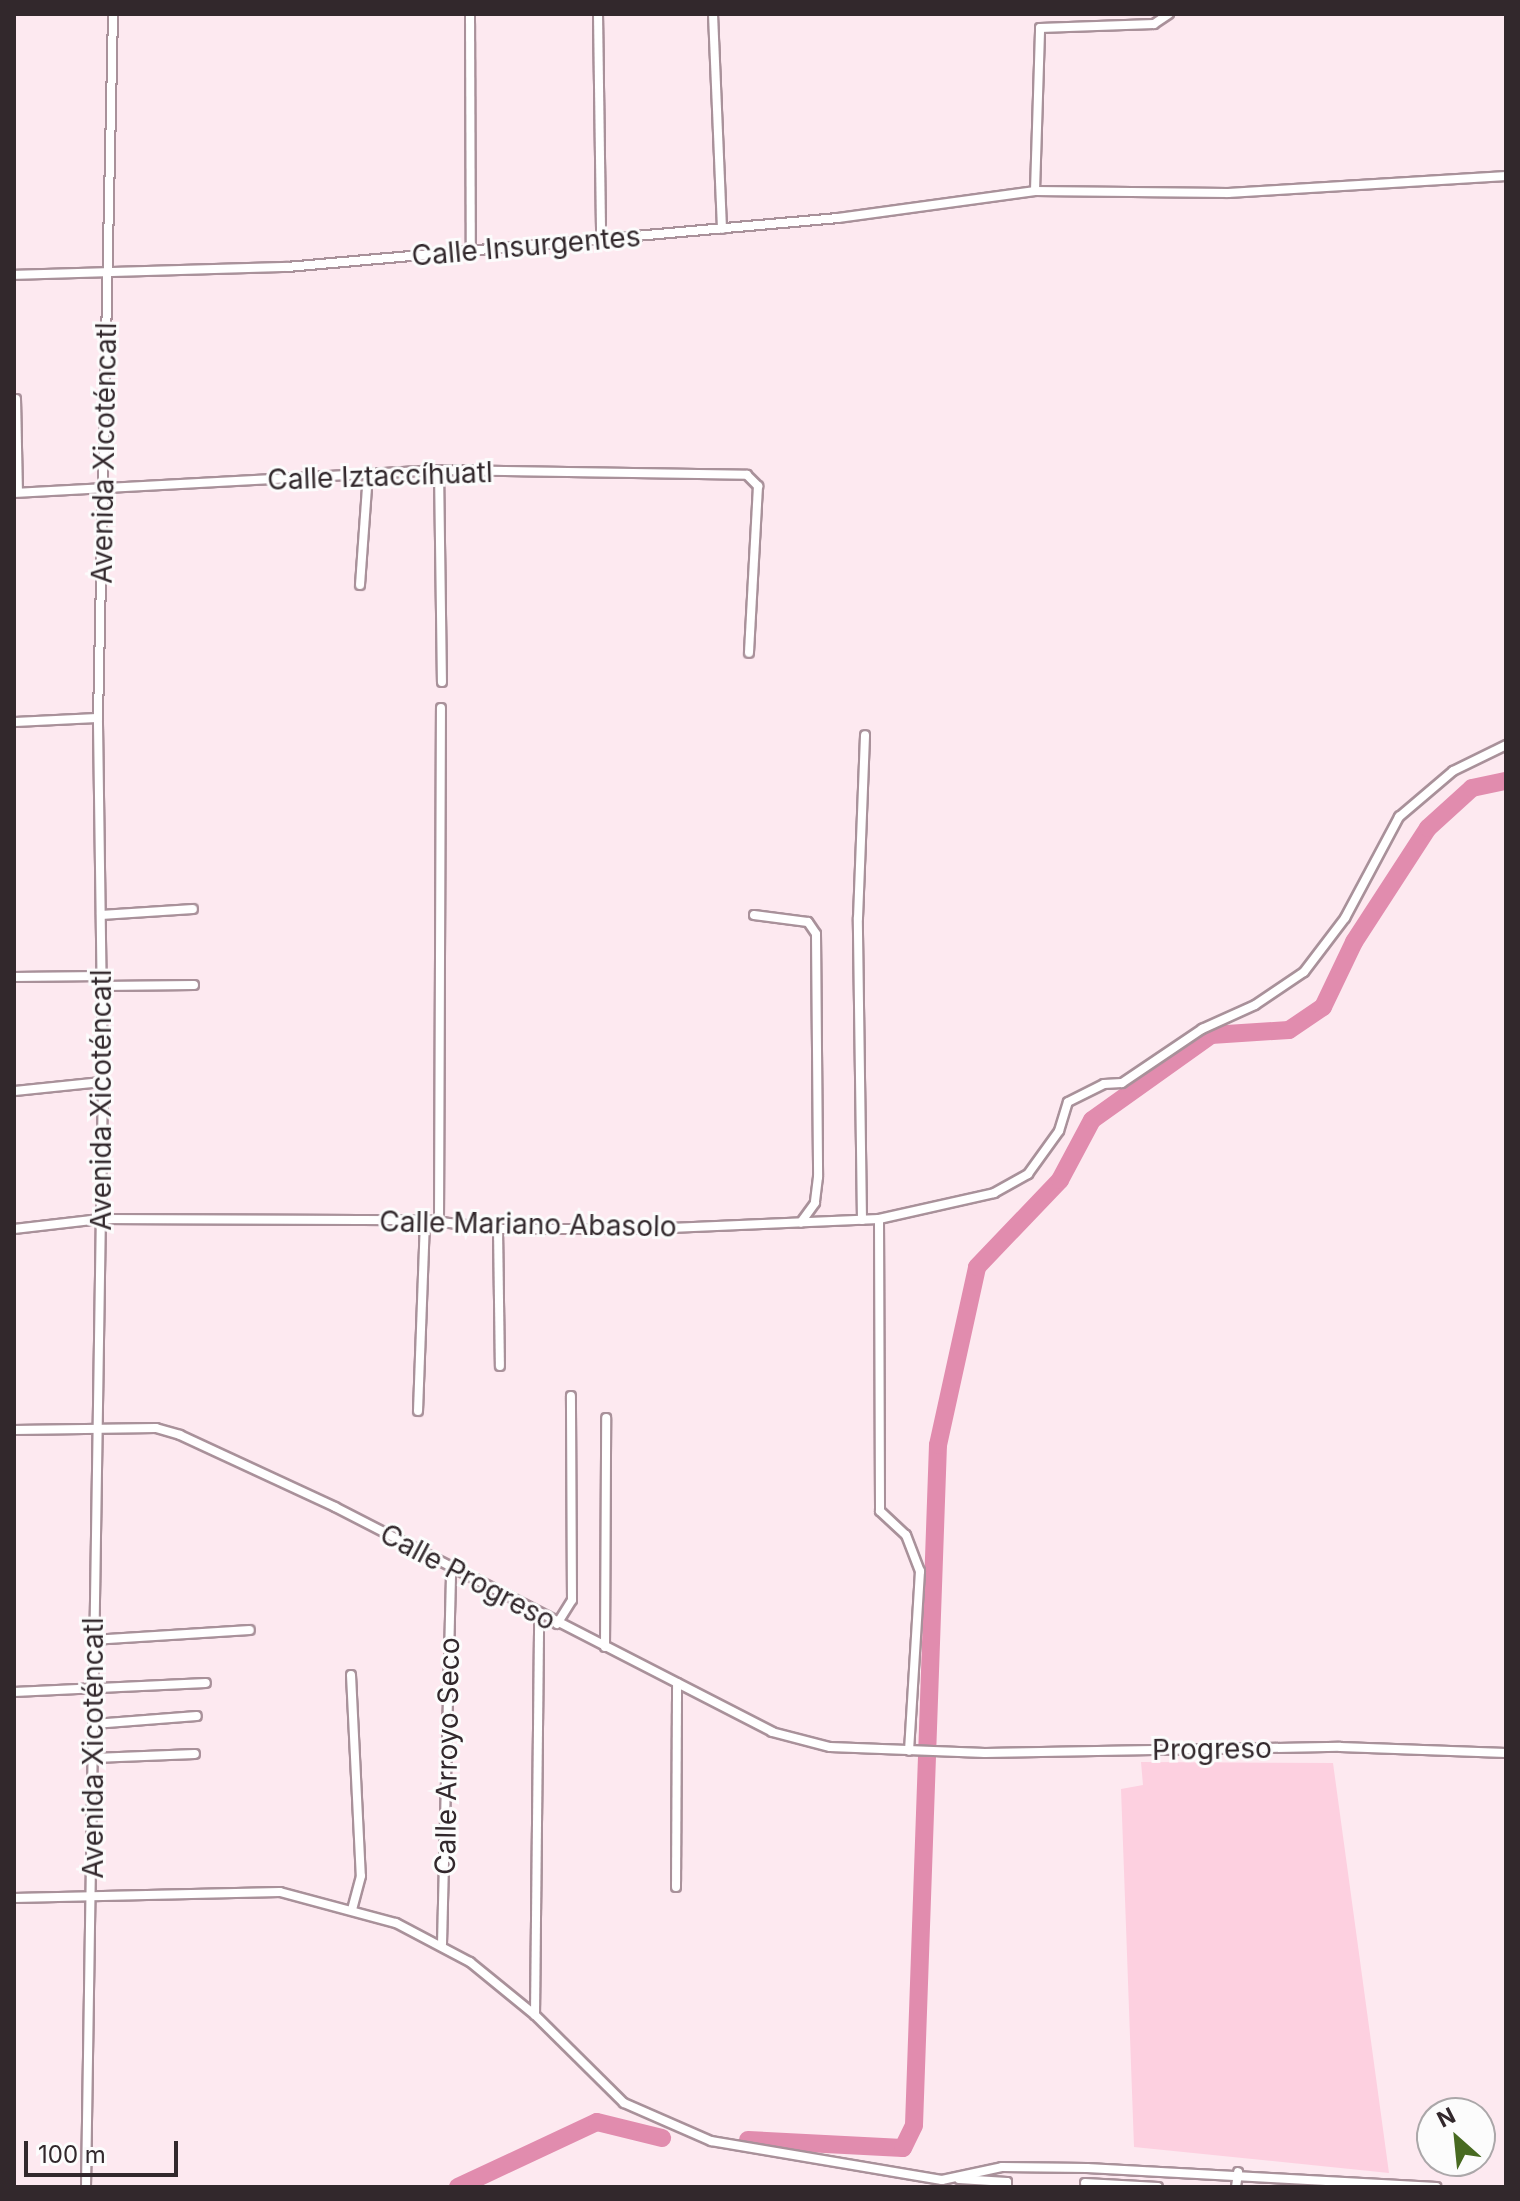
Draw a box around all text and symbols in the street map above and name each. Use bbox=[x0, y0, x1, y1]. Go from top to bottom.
street label: Calle Insurgentes bbox=[410, 219, 642, 273]
street label: Avenida Xicoténcatl bbox=[85, 322, 123, 584]
street label: Calle Iztaccíhuatl bbox=[267, 455, 493, 497]
street label: Avenida Xicoténcatl bbox=[84, 969, 118, 1231]
street label: Calle Mariano Abasolo bbox=[379, 1205, 677, 1243]
street label: Calle Progreso bbox=[375, 1517, 561, 1637]
street label: Avenida Xicoténcatl bbox=[76, 1617, 110, 1879]
street label: Calle Arroyo Seco bbox=[428, 1637, 466, 1875]
street label: Progreso bbox=[1152, 1731, 1272, 1767]
north arrow bbox=[1416, 2097, 1496, 2177]
text: N bbox=[1433, 2102, 1459, 2133]
scale bar bbox=[28, 2125, 182, 2175]
text: 100 m bbox=[38, 2140, 106, 2169]

